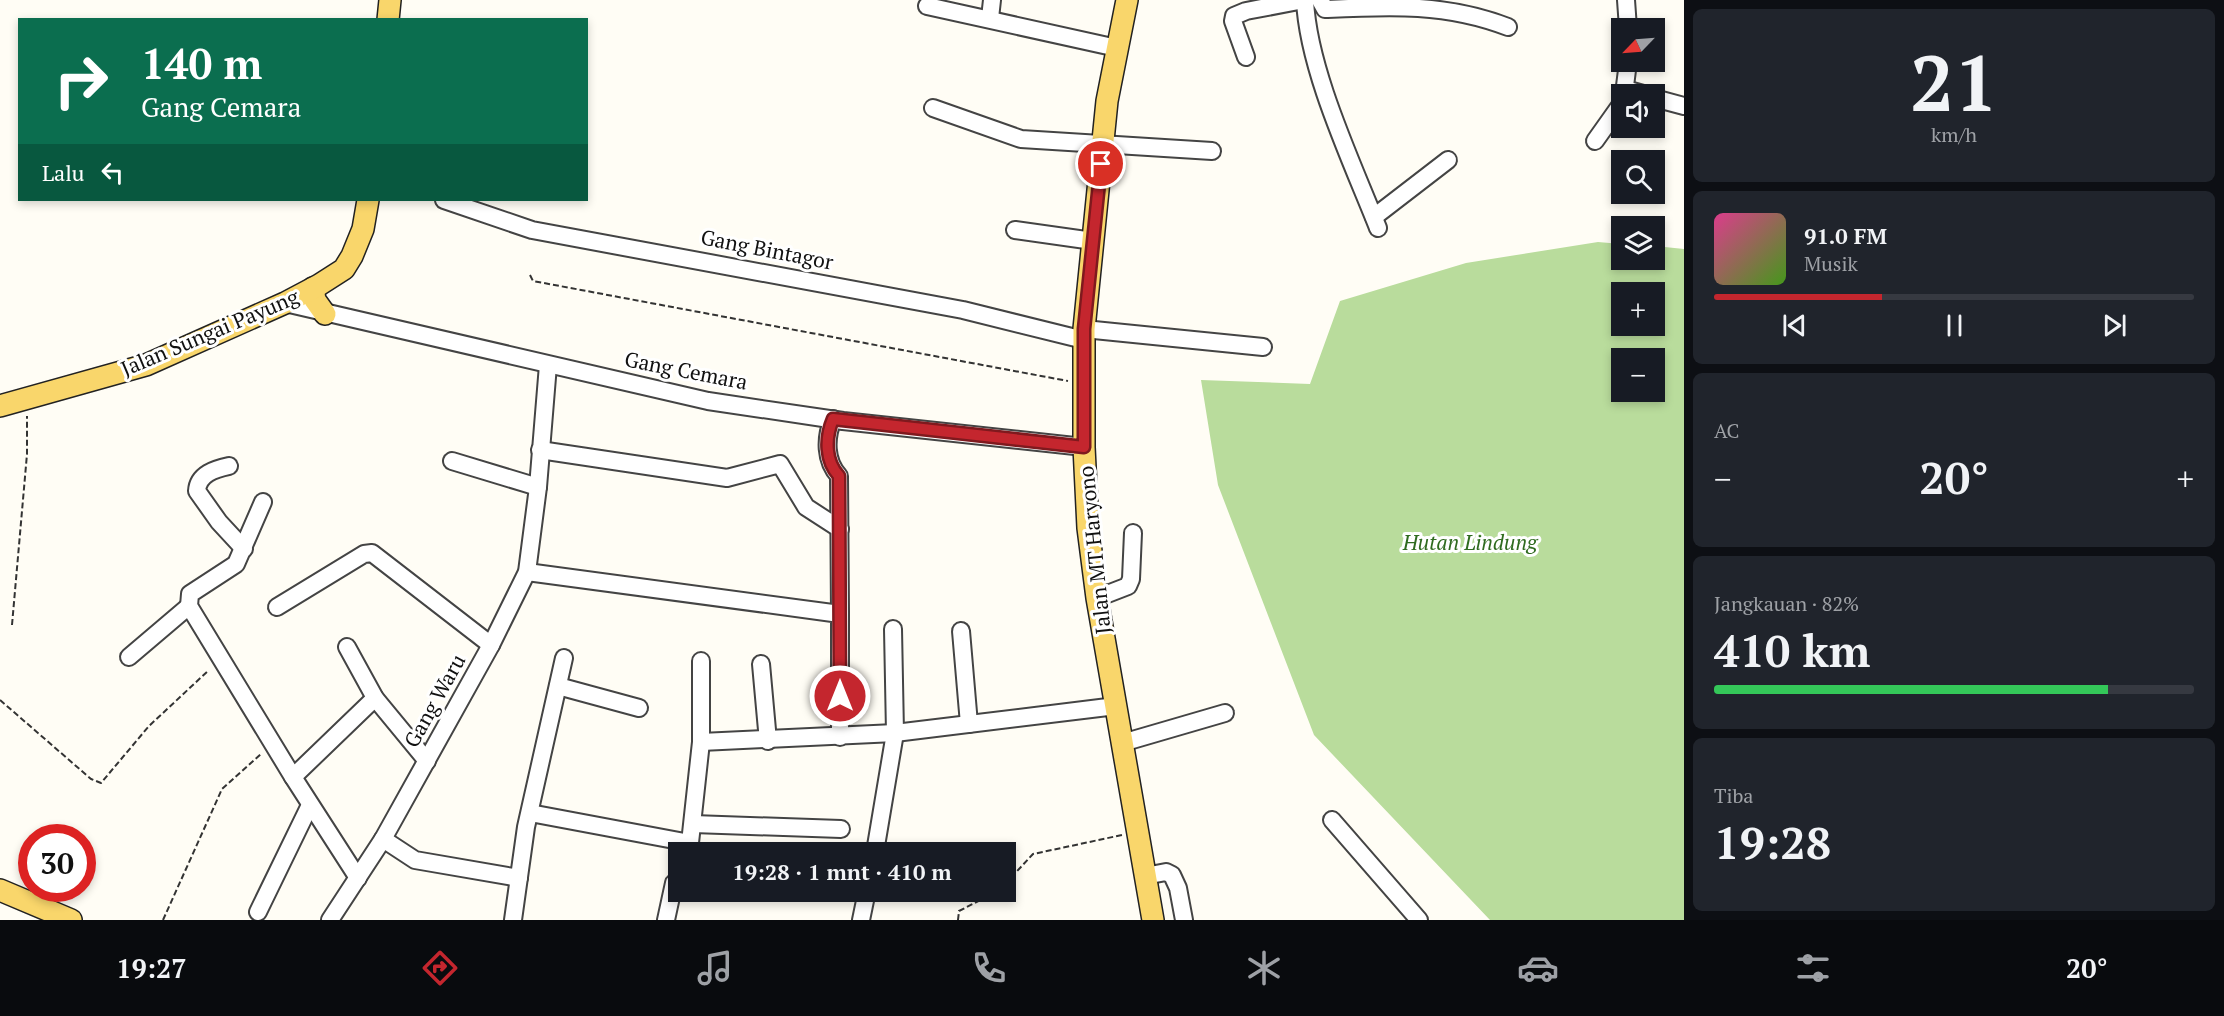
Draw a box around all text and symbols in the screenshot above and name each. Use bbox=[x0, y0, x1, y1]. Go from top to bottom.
north arrow bbox=[1611, 18, 1665, 72]
map controls bbox=[1611, 18, 1665, 402]
text: 21 bbox=[1910, 30, 1998, 133]
text: 140 m bbox=[141, 35, 262, 91]
icon: right bbox=[42, 42, 120, 120]
button: sound bbox=[1611, 84, 1665, 138]
text: Gang Cemara bbox=[141, 89, 301, 125]
text: km/h bbox=[1931, 121, 1977, 148]
pin bbox=[1075, 138, 1126, 189]
icon: arrive bbox=[1084, 147, 1117, 180]
button: search bbox=[1611, 150, 1665, 204]
icon: left bbox=[96, 156, 129, 189]
text: Lalu bbox=[42, 158, 84, 187]
button: layers bbox=[1611, 216, 1665, 270]
text: 91.0 FM bbox=[1804, 221, 1887, 250]
street label: Gang Bintagor bbox=[698, 222, 836, 276]
text: Musik bbox=[1804, 250, 1858, 277]
street label: Jalan Sungai Payung bbox=[117, 282, 304, 382]
button: + bbox=[1611, 282, 1665, 336]
icon: previous bbox=[1778, 309, 1811, 342]
icon: pause bbox=[1938, 309, 1971, 342]
icon: next bbox=[2098, 309, 2131, 342]
street label: Gang Cemara bbox=[622, 344, 750, 396]
button: − bbox=[1611, 348, 1665, 402]
text: AC bbox=[1714, 417, 1739, 444]
text: 20° bbox=[1919, 447, 1989, 507]
text: − bbox=[1714, 457, 1732, 500]
text: + bbox=[2176, 457, 2194, 500]
street label: Jalan MT Haryono bbox=[1071, 465, 1117, 636]
park label: Hutan Lindung bbox=[1402, 528, 1539, 556]
text: Jangkauan · 82% bbox=[1714, 590, 1859, 617]
text: 410 km bbox=[1714, 620, 1870, 680]
street label: Gang Waru bbox=[397, 649, 471, 752]
position arrow bbox=[808, 664, 872, 728]
text: Tiba bbox=[1714, 782, 1753, 809]
text: 19:28 bbox=[1714, 812, 1831, 872]
speed limit sign: 30 bbox=[18, 824, 96, 902]
text: 19:28 · 1 mnt · 410 m bbox=[732, 857, 952, 886]
icon: directions bbox=[419, 947, 461, 989]
icon: music bbox=[694, 947, 736, 989]
icon: phone bbox=[968, 947, 1010, 989]
icon: climate bbox=[1243, 947, 1285, 989]
icon: car bbox=[1517, 947, 1559, 989]
icon: filters bbox=[1792, 947, 1834, 989]
text: 19:27 bbox=[116, 950, 187, 986]
text: 20° bbox=[2066, 950, 2108, 986]

